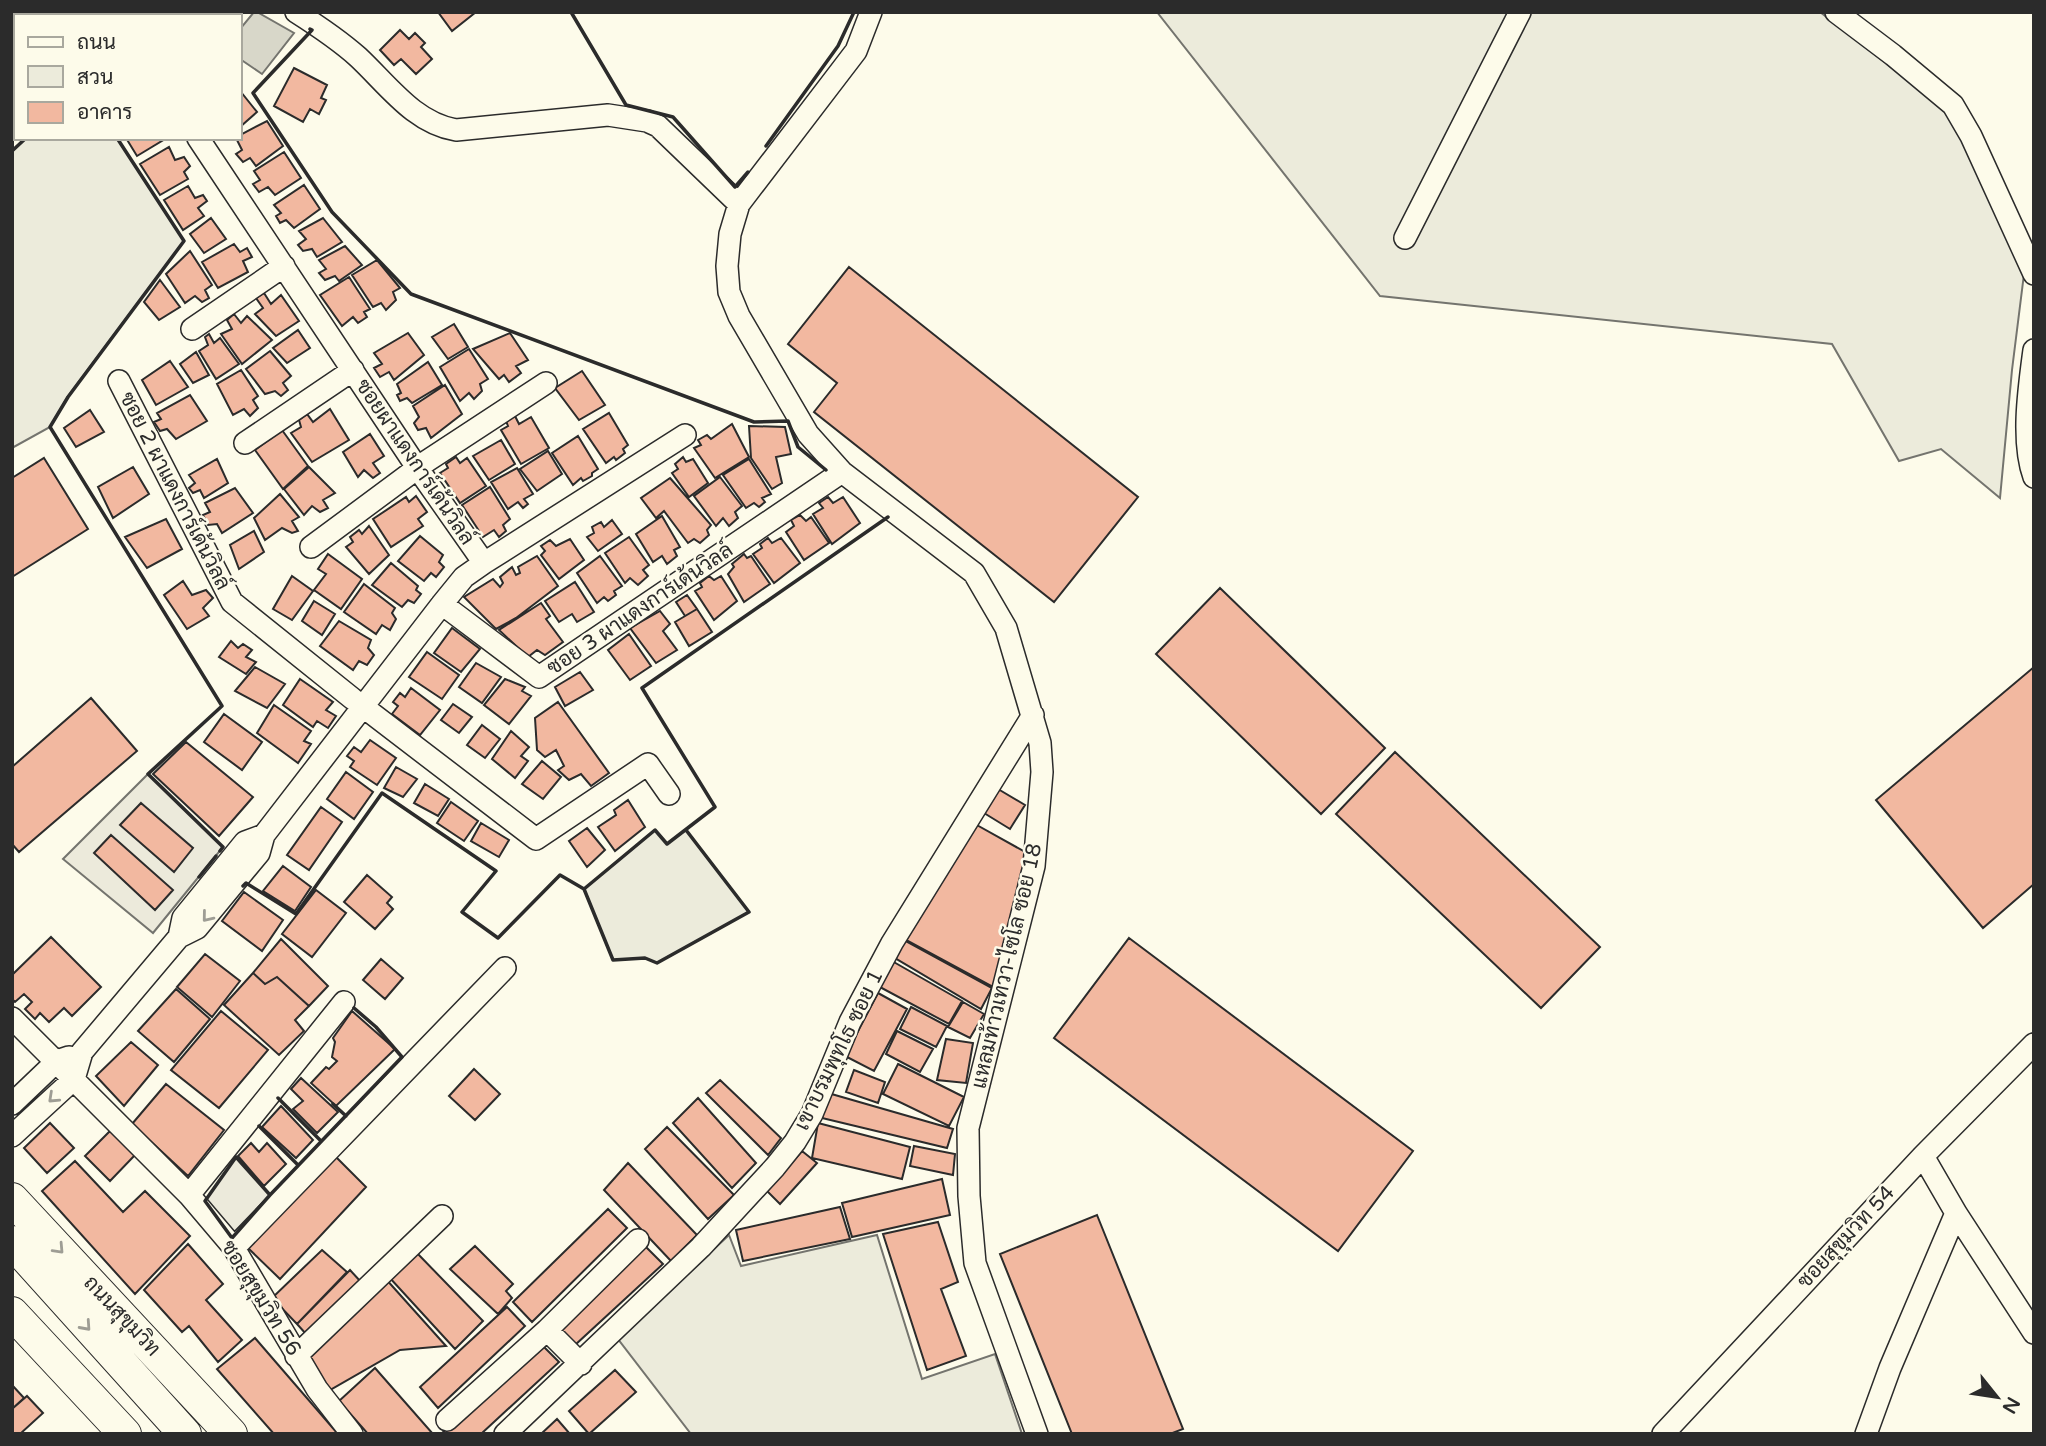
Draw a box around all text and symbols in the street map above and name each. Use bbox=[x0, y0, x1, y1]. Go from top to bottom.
legend bbox=[14, 14, 242, 140]
text: ถนน bbox=[77, 30, 116, 55]
text: สวน bbox=[77, 65, 113, 90]
text: อาคาร bbox=[77, 100, 133, 125]
street label: ซอยผาแดงการ์เด้นวิลล์ bbox=[350, 373, 481, 550]
street label: ซอย 2 ผาแดงการ์เด้นวิลล์ bbox=[114, 387, 238, 594]
street label: ซอย 3 ผาแดงการ์เด้นวิลล์ bbox=[541, 536, 738, 680]
street label: แหลมท้าวเทวา-ไซโล ซอย 18 bbox=[966, 841, 1047, 1091]
one-way arrow bbox=[202, 909, 215, 921]
street label: เขาบรมพุทโธ ซอย 1 bbox=[788, 965, 890, 1135]
one-way arrow bbox=[48, 1089, 61, 1102]
street label: ซอยสุขุมวิท 54 bbox=[1792, 1180, 1901, 1294]
street label: ซอยสุขุมวิท 56 bbox=[215, 1236, 306, 1361]
one-way arrow bbox=[50, 1241, 63, 1254]
street label: ถนนสุขุมวิท bbox=[78, 1271, 166, 1362]
one-way arrow bbox=[78, 1318, 91, 1331]
north arrow bbox=[1962, 1362, 2032, 1432]
text: N bbox=[1998, 1393, 2024, 1417]

